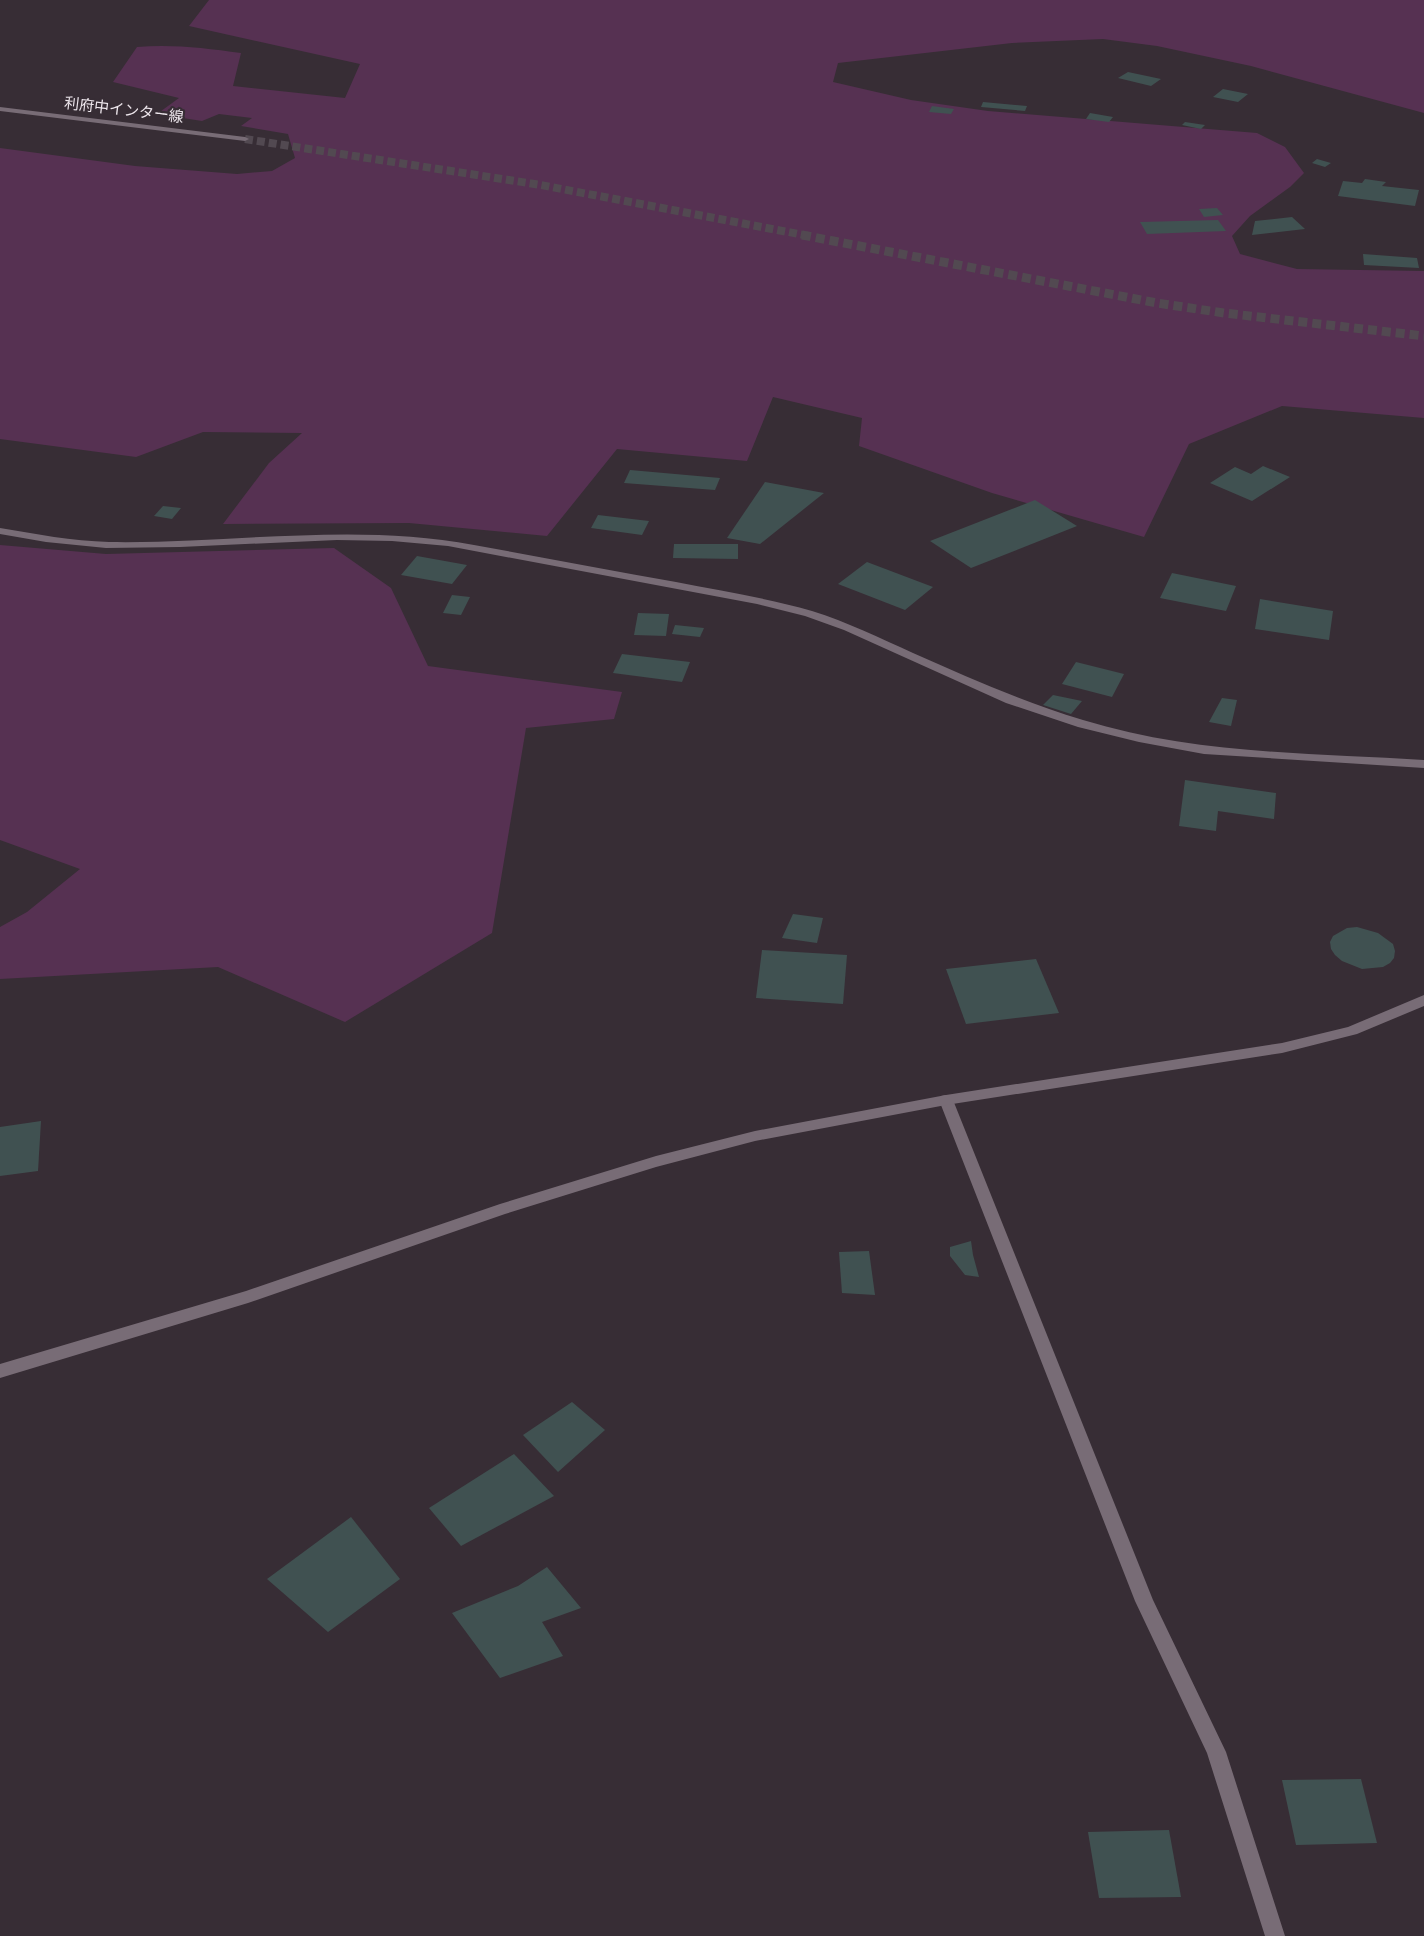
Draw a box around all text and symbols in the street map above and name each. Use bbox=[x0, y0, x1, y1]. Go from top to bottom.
street label: 利府中インター線 bbox=[63, 94, 185, 126]

